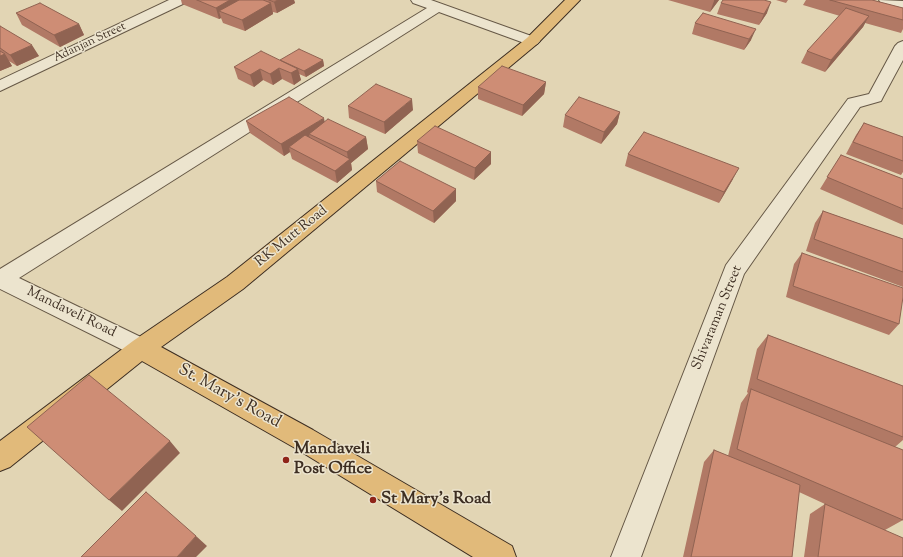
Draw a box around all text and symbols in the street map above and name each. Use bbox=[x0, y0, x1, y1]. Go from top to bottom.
street label: Adanjan Street bbox=[52, 20, 128, 66]
street label: RK Mutt Road bbox=[253, 203, 331, 271]
street label: Shivaraman Street bbox=[689, 263, 747, 373]
street label: Mandaveli Road bbox=[24, 284, 118, 342]
street label: St. Mary's Road bbox=[174, 360, 284, 434]
place label: Mandaveli Post Office bbox=[294, 440, 372, 480]
marker: Mandaveli Post Office bbox=[281, 455, 291, 465]
place label: St Mary’s Road bbox=[381, 490, 491, 510]
marker: St Mary’s Road bbox=[368, 495, 378, 505]

